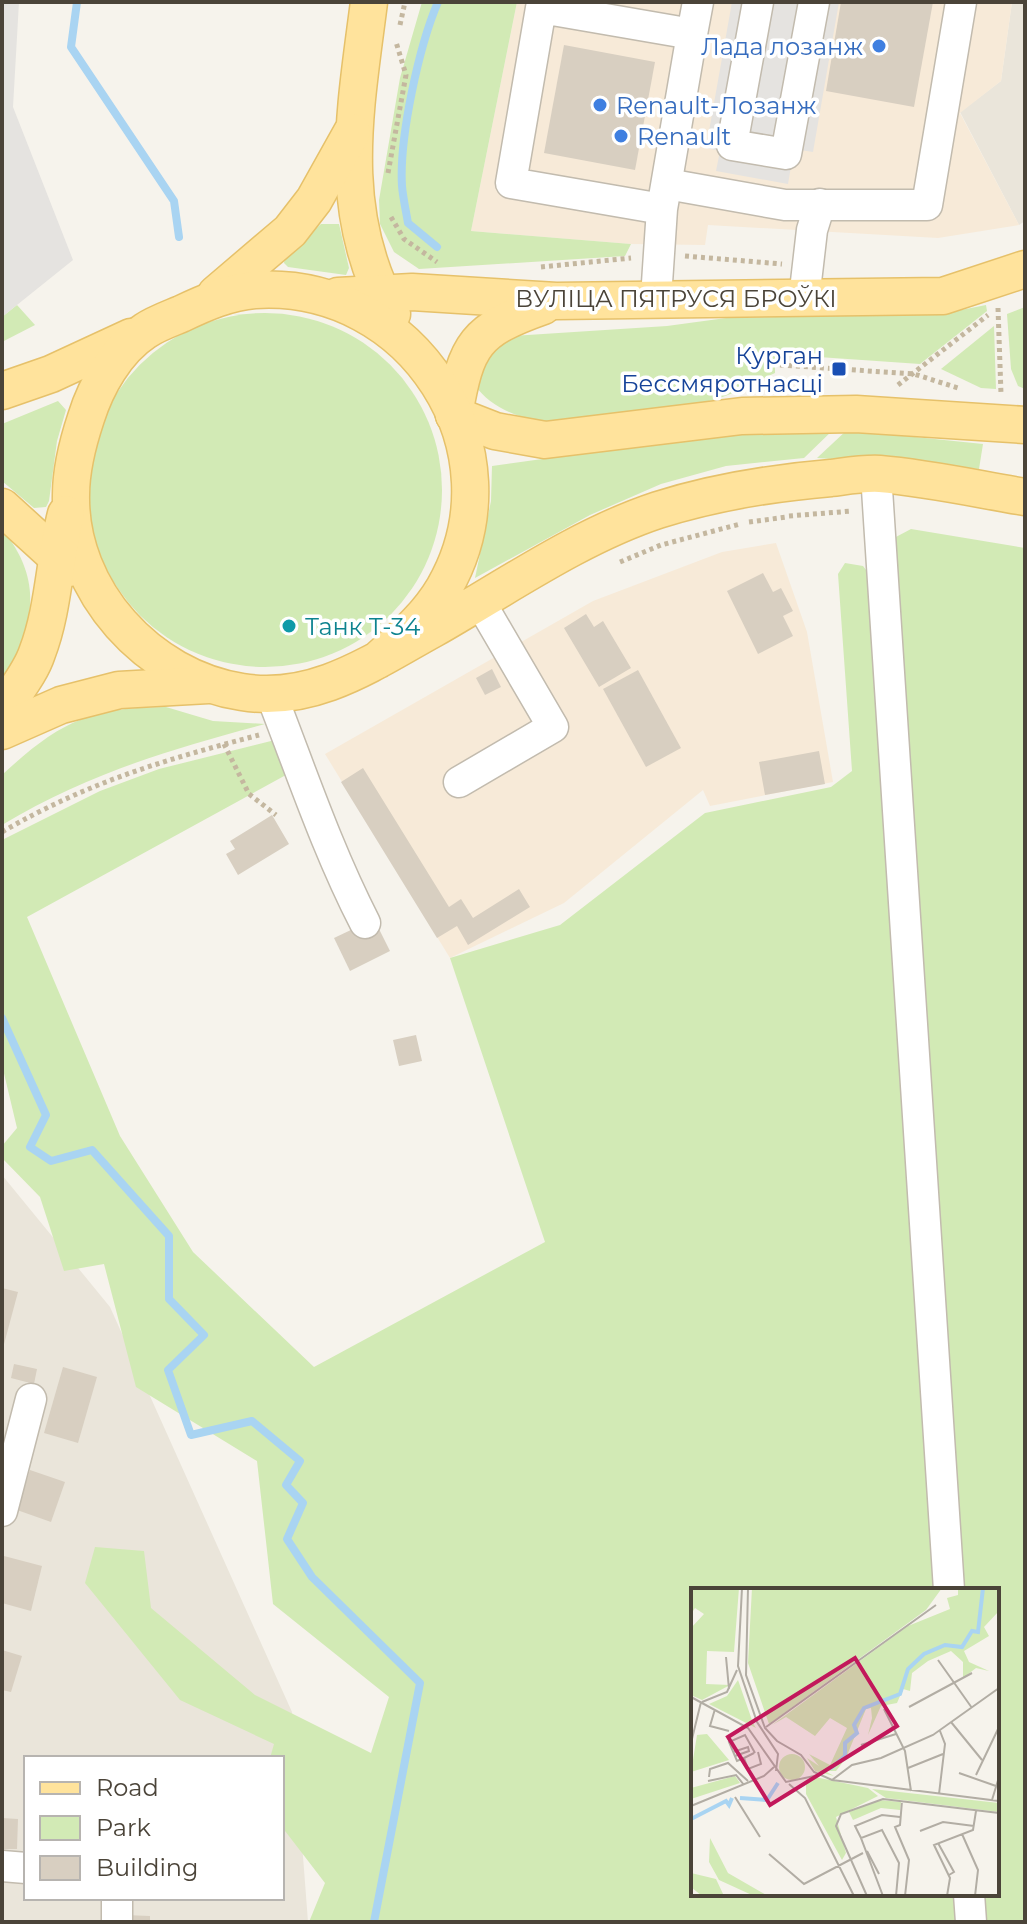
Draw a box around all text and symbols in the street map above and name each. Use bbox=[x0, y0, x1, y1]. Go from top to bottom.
place label: Лада лозанж bbox=[701, 32, 863, 61]
marker: Лада лозанж bbox=[870, 37, 888, 55]
place label: Renault-Лозанж bbox=[616, 91, 816, 120]
marker: Renault-Лозанж bbox=[591, 96, 609, 114]
place label: Renault bbox=[637, 122, 732, 151]
marker: Renault bbox=[612, 127, 630, 145]
street label: ВУЛІЦА ПЯТРУСЯ БРОЎКІ bbox=[515, 284, 837, 313]
place label: Курган Бессмяротнасці bbox=[621, 341, 823, 398]
marker: Курган Бессмяротнасці bbox=[830, 360, 848, 378]
place label: Танк Т-34 bbox=[305, 612, 420, 641]
marker: Танк Т-34 bbox=[280, 617, 298, 635]
inset map bbox=[691, 1588, 999, 1896]
legend bbox=[24, 1756, 284, 1900]
text: Road bbox=[96, 1773, 159, 1802]
text: Park bbox=[96, 1813, 151, 1842]
text: Building bbox=[96, 1853, 199, 1882]

